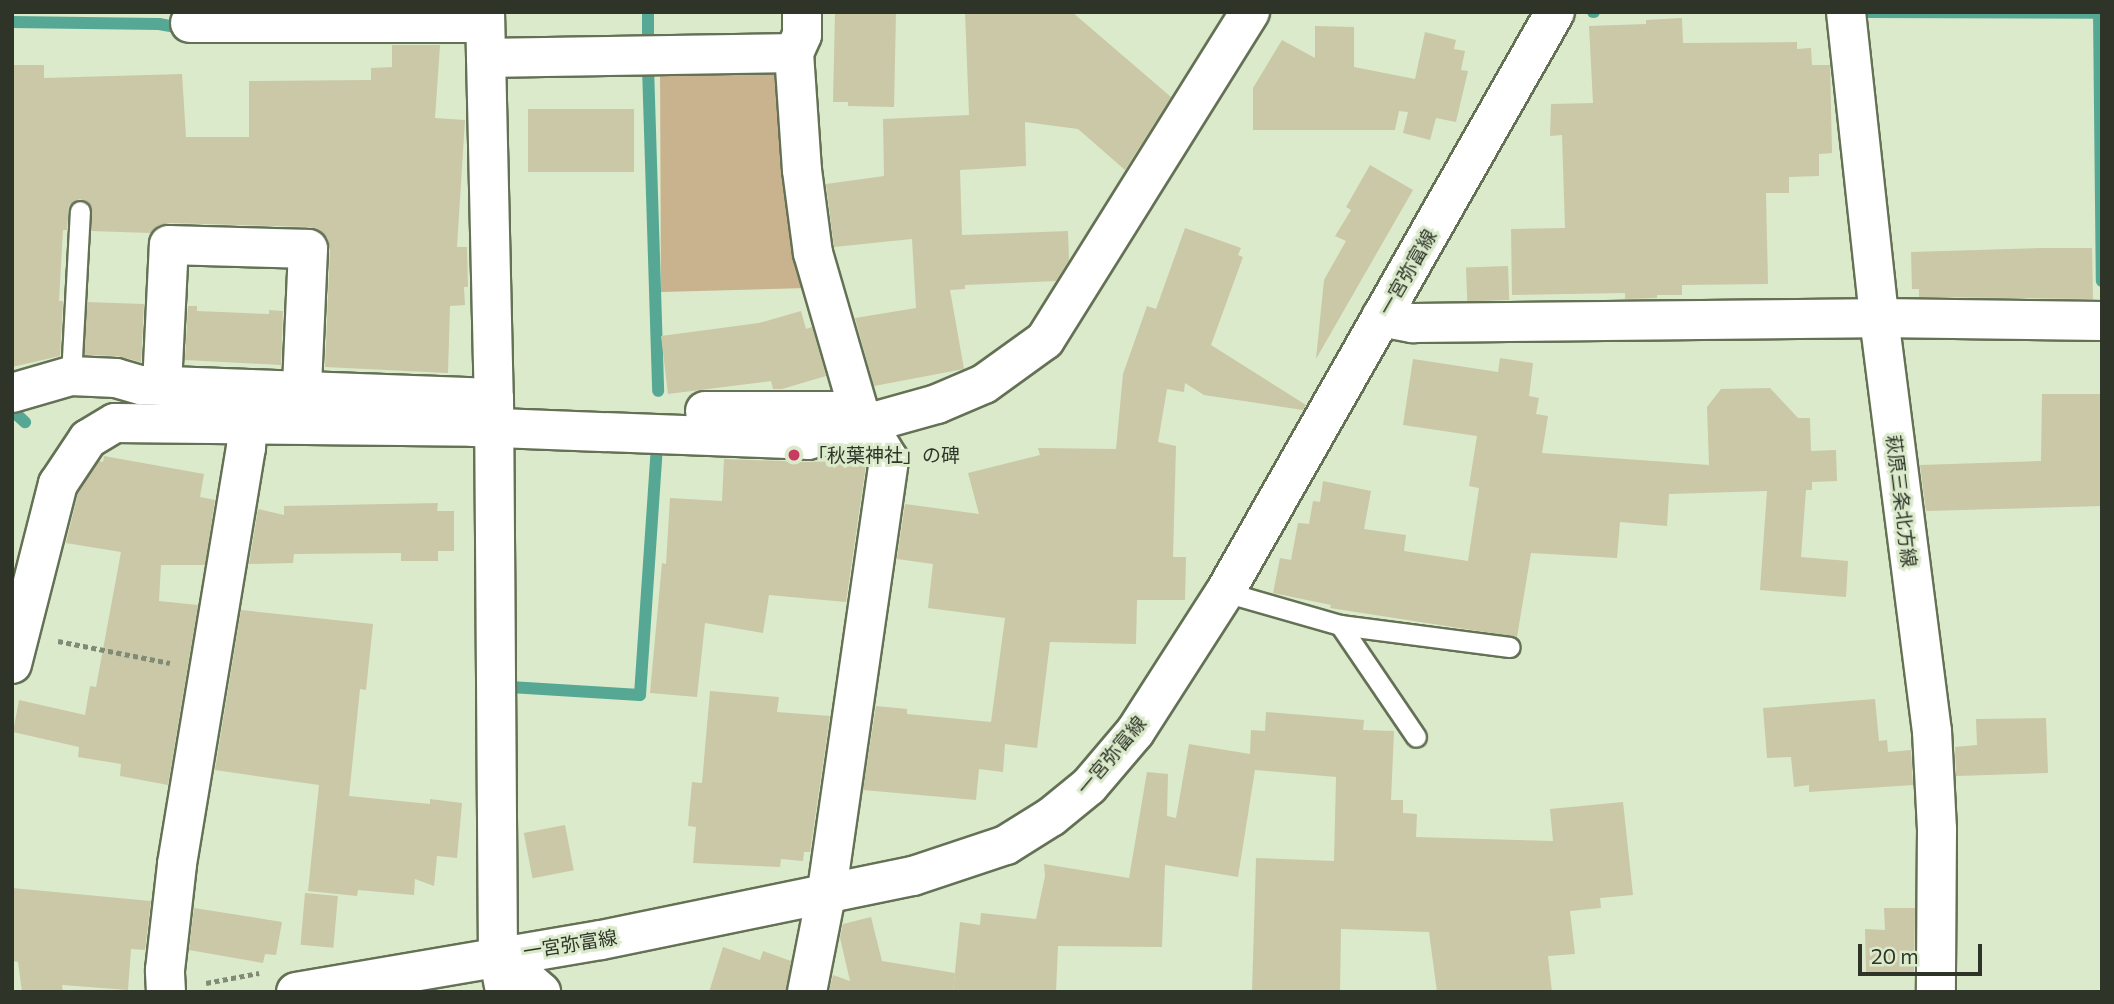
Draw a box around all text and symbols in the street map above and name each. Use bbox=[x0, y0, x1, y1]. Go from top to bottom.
street label: 一宮弥富線 bbox=[1373, 225, 1441, 319]
street label: 萩原三条北方線 bbox=[1883, 434, 1921, 568]
place label: 「秋葉神社」の碑 bbox=[808, 444, 960, 466]
marker: 「秋葉神社」の碑 bbox=[786, 447, 802, 463]
street label: 一宮弥富線 bbox=[1072, 711, 1150, 799]
street label: 一宮弥富線 bbox=[521, 925, 619, 963]
scale bar bbox=[1862, 930, 1986, 974]
text: 20 m bbox=[1871, 943, 1919, 968]

